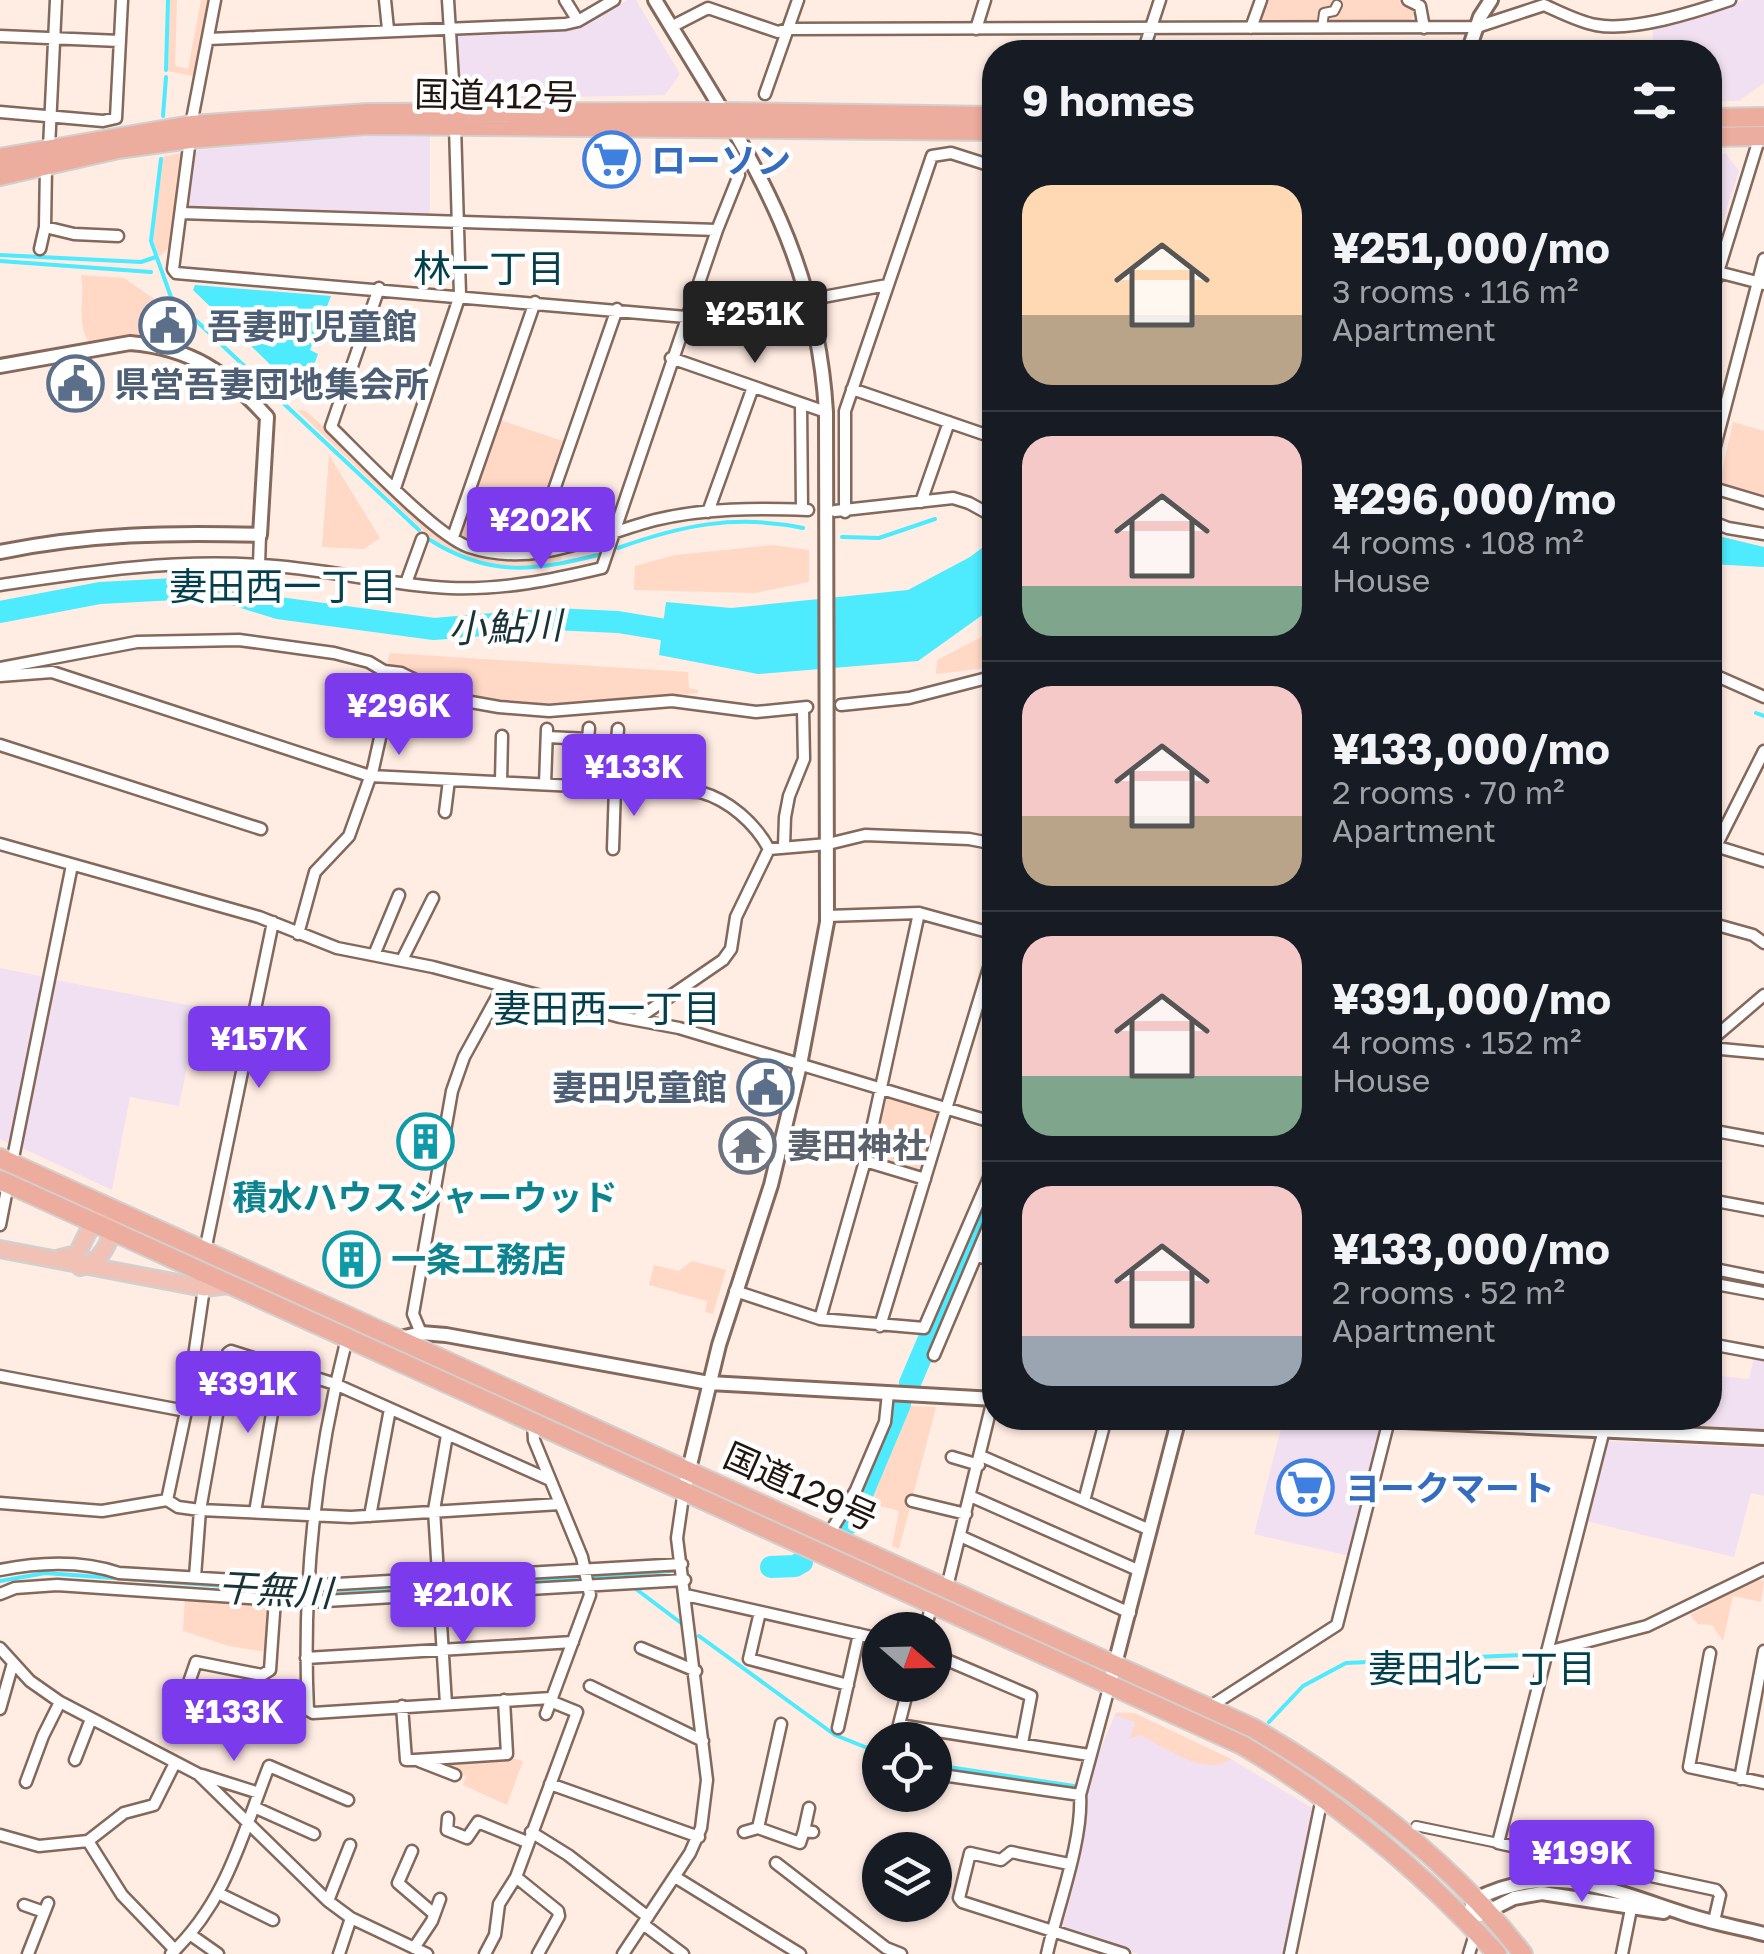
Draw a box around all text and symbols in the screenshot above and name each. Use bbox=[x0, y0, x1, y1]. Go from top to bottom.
street label: 国道412号 bbox=[414, 73, 578, 117]
icon: filters bbox=[1627, 73, 1682, 128]
text: 9 homes bbox=[1022, 75, 1195, 125]
supermarket icon: ローソン bbox=[582, 130, 642, 190]
place label: ローソン bbox=[651, 139, 791, 181]
text: ¥251,000/mo bbox=[1332, 222, 1610, 272]
icon: home bbox=[1102, 225, 1222, 345]
district label: 林一丁目 bbox=[413, 245, 565, 290]
text: 3 rooms · 116 m² bbox=[1332, 272, 1578, 310]
pin: ¥251K bbox=[685, 281, 825, 366]
text: ¥251K bbox=[705, 294, 805, 332]
public building icon: 吾妻町児童館 bbox=[138, 296, 198, 356]
place label: 吾妻町児童館 bbox=[207, 305, 417, 347]
text: Apartment bbox=[1332, 310, 1496, 348]
public building icon: 県営吾妻団地集会所 bbox=[45, 354, 105, 414]
place label: 県営吾妻団地集会所 bbox=[114, 363, 429, 405]
text: ¥296,000/mo bbox=[1332, 473, 1616, 523]
icon: home bbox=[1102, 476, 1222, 596]
pin: ¥202K bbox=[471, 487, 611, 572]
text: ¥202K bbox=[489, 500, 593, 538]
text: 4 rooms · 108 m² bbox=[1332, 523, 1584, 561]
text: House bbox=[1332, 561, 1430, 599]
district label: 妻田西一丁目 bbox=[169, 563, 397, 608]
water label: 小鮎川 bbox=[447, 601, 567, 650]
pin: ¥296K bbox=[329, 673, 469, 758]
text: ¥296K bbox=[347, 686, 451, 724]
text: ¥133,000/mo bbox=[1332, 723, 1610, 773]
icon: home bbox=[1102, 726, 1222, 846]
pin: ¥133K bbox=[564, 734, 704, 819]
text: ¥133K bbox=[584, 747, 684, 785]
text: 2 rooms · 70 m² bbox=[1332, 773, 1565, 811]
text: Apartment bbox=[1332, 811, 1496, 849]
text: ¥391,000/mo bbox=[1332, 973, 1611, 1023]
icon: home bbox=[1102, 976, 1222, 1096]
district label: 妻田西一丁目 bbox=[493, 985, 721, 1030]
pin: ¥157K bbox=[189, 1006, 329, 1091]
text: ¥157K bbox=[210, 1019, 308, 1057]
text: 4 rooms · 152 m² bbox=[1332, 1023, 1581, 1061]
public building icon: 妻田児童館 bbox=[736, 1057, 796, 1117]
text: House bbox=[1332, 1061, 1430, 1099]
place label: 妻田児童館 bbox=[552, 1066, 727, 1108]
building icon: 積水ハウスシャーウッド bbox=[395, 1111, 455, 1171]
temple icon: 妻田神社 bbox=[718, 1115, 778, 1175]
place label: 妻田神社 bbox=[787, 1124, 927, 1166]
place label: 積水ハウスシャーウッド bbox=[232, 1176, 618, 1218]
text: ¥133,000/mo bbox=[1332, 1223, 1610, 1273]
icon: home bbox=[1102, 1226, 1222, 1346]
building icon: 一条工務店 bbox=[322, 1229, 382, 1289]
place label: 一条工務店 bbox=[391, 1238, 566, 1280]
text: 2 rooms · 52 m² bbox=[1332, 1273, 1565, 1311]
text: Apartment bbox=[1332, 1311, 1496, 1349]
pin: ¥391K bbox=[178, 1351, 318, 1436]
text: ¥391K bbox=[198, 1364, 298, 1402]
street label: 国道129号 bbox=[718, 1434, 884, 1538]
supermarket icon: ヨークマート bbox=[1276, 1458, 1336, 1518]
place label: ヨークマート bbox=[1345, 1467, 1555, 1509]
pin: ¥210K bbox=[393, 1562, 533, 1647]
water label: 干無川 bbox=[217, 1564, 337, 1615]
text: ¥210K bbox=[412, 1575, 514, 1613]
north arrow bbox=[862, 1612, 952, 1702]
map controls bbox=[862, 1612, 952, 1922]
district label: 妻田北一丁目 bbox=[1368, 1645, 1596, 1690]
pin: ¥133K bbox=[164, 1679, 304, 1764]
text: ¥133K bbox=[184, 1692, 284, 1730]
button: locate bbox=[862, 1722, 952, 1812]
pin: ¥199K bbox=[1512, 1820, 1652, 1905]
button: layers bbox=[862, 1832, 952, 1922]
text: ¥199K bbox=[1531, 1833, 1633, 1871]

